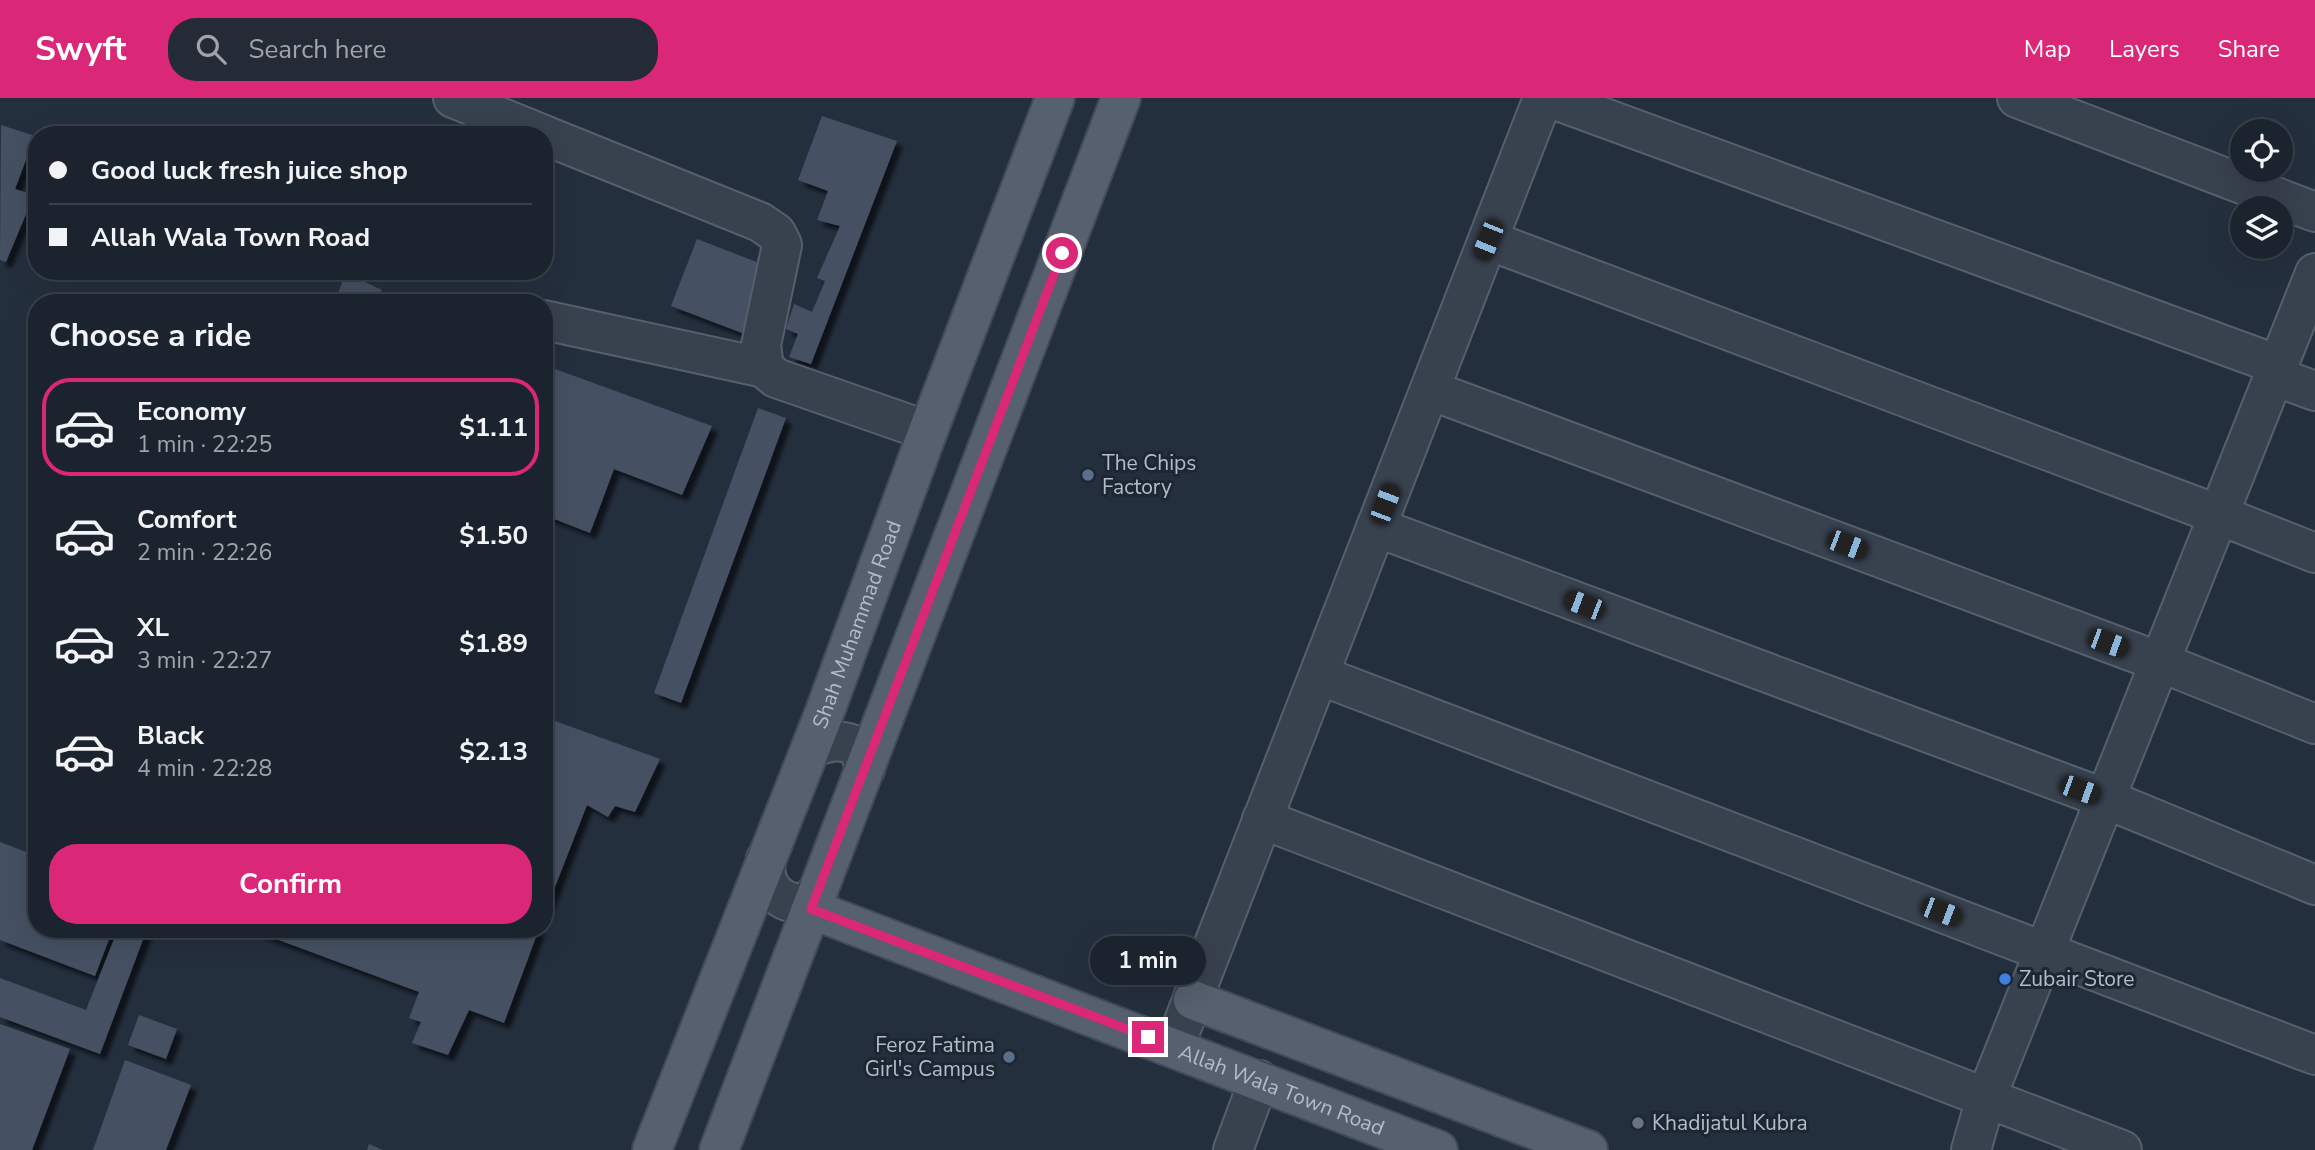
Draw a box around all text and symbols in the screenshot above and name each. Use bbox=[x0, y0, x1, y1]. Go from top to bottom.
search box bbox=[168, 18, 658, 81]
text: Swyft bbox=[35, 27, 126, 72]
icon: search bbox=[192, 30, 230, 68]
text: Search here bbox=[248, 32, 386, 67]
text: Map bbox=[2024, 33, 2071, 65]
text: Layers bbox=[2109, 33, 2180, 65]
text: Share bbox=[2218, 33, 2280, 65]
map controls bbox=[2230, 119, 2293, 259]
button: locate bbox=[2230, 119, 2293, 182]
text: Good luck fresh juice shop bbox=[91, 153, 408, 188]
button: layers bbox=[2230, 196, 2293, 259]
car bbox=[1471, 217, 1506, 263]
text: Allah Wala Town Road bbox=[91, 220, 370, 255]
route start bbox=[1046, 237, 1078, 269]
text: Choose a ride bbox=[49, 314, 251, 357]
text: Economy bbox=[137, 394, 246, 429]
icon: car bbox=[53, 396, 116, 459]
text: $1.11 bbox=[459, 410, 528, 445]
text: 1 min · 22:25 bbox=[137, 429, 272, 460]
place label: The Chips Factory bbox=[1102, 449, 1196, 501]
marker: The Chips Factory bbox=[1080, 467, 1096, 483]
car bbox=[1368, 481, 1403, 527]
text: Comfort bbox=[137, 502, 237, 537]
icon: car bbox=[53, 504, 116, 567]
street label: Shah Muhammad Road bbox=[806, 517, 908, 733]
text: $1.50 bbox=[459, 518, 528, 553]
car bbox=[1824, 528, 1871, 562]
text: 2 min · 22:26 bbox=[137, 537, 272, 568]
car bbox=[1561, 588, 1608, 622]
text: XL bbox=[137, 610, 169, 645]
icon: car bbox=[53, 612, 116, 675]
text: $1.89 bbox=[459, 626, 528, 661]
car bbox=[2085, 626, 2132, 660]
text: 3 min · 22:27 bbox=[137, 645, 272, 676]
text: Black bbox=[137, 718, 204, 753]
icon: car bbox=[53, 720, 116, 783]
text: $2.13 bbox=[459, 734, 528, 769]
text: 4 min · 22:28 bbox=[137, 753, 272, 784]
car bbox=[2057, 773, 2104, 807]
button: Confirm bbox=[49, 844, 532, 924]
car bbox=[1918, 895, 1965, 929]
callout: 1 min bbox=[1090, 936, 1206, 984]
text: 1 min bbox=[1118, 945, 1178, 976]
place label: Zubair Store bbox=[2019, 965, 2134, 993]
marker: Zubair Store bbox=[1997, 971, 2013, 987]
route end bbox=[1132, 1021, 1164, 1053]
place label: Feroz Fatima Girl's Campus bbox=[865, 1031, 995, 1083]
street label: Allah Wala Town Road bbox=[1174, 1038, 1388, 1142]
marker: Feroz Fatima Girl's Campus bbox=[1001, 1049, 1017, 1065]
place label: Khadijatul Kubra bbox=[1652, 1109, 1808, 1137]
marker: Khadijatul Kubra bbox=[1630, 1115, 1646, 1131]

